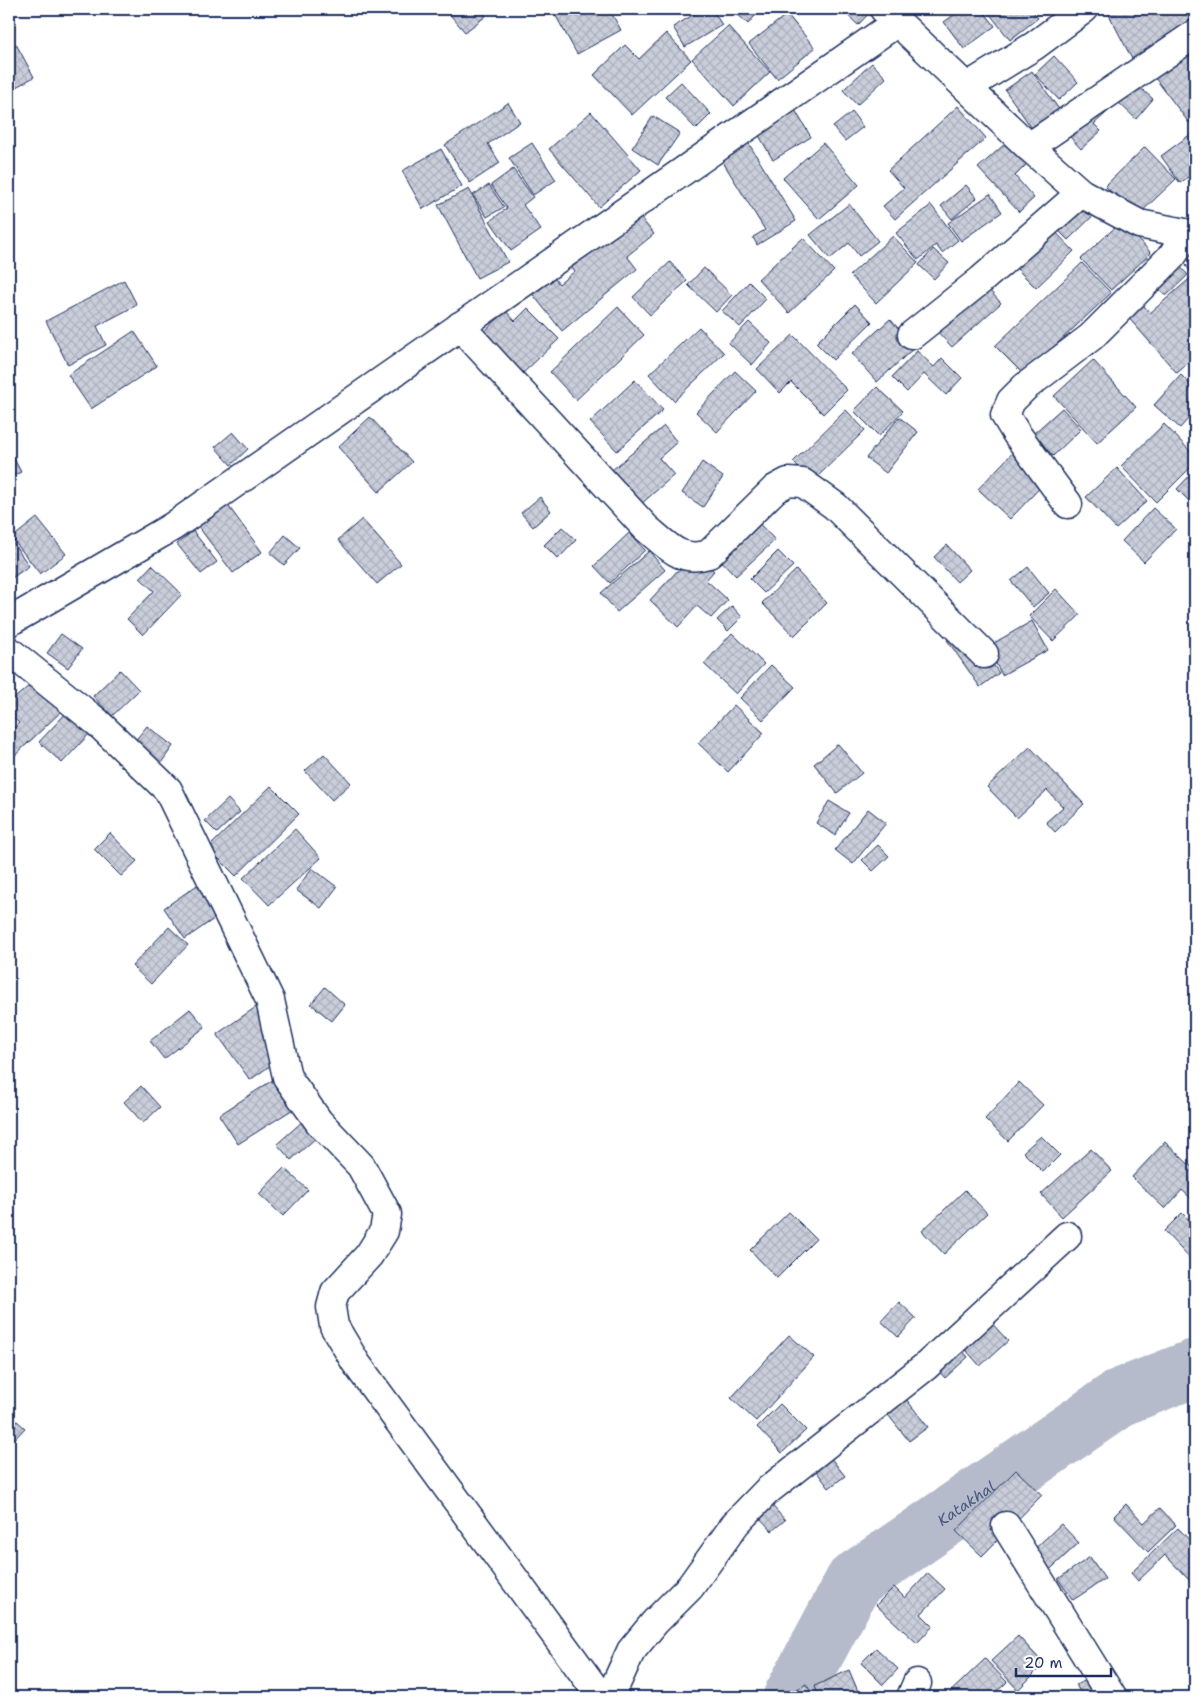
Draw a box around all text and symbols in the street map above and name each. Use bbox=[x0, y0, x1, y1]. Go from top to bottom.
water label: Katakhal bbox=[934, 1476, 999, 1531]
scale bar bbox=[1016, 1646, 1112, 1678]
text: 20 m bbox=[1024, 1653, 1063, 1673]

